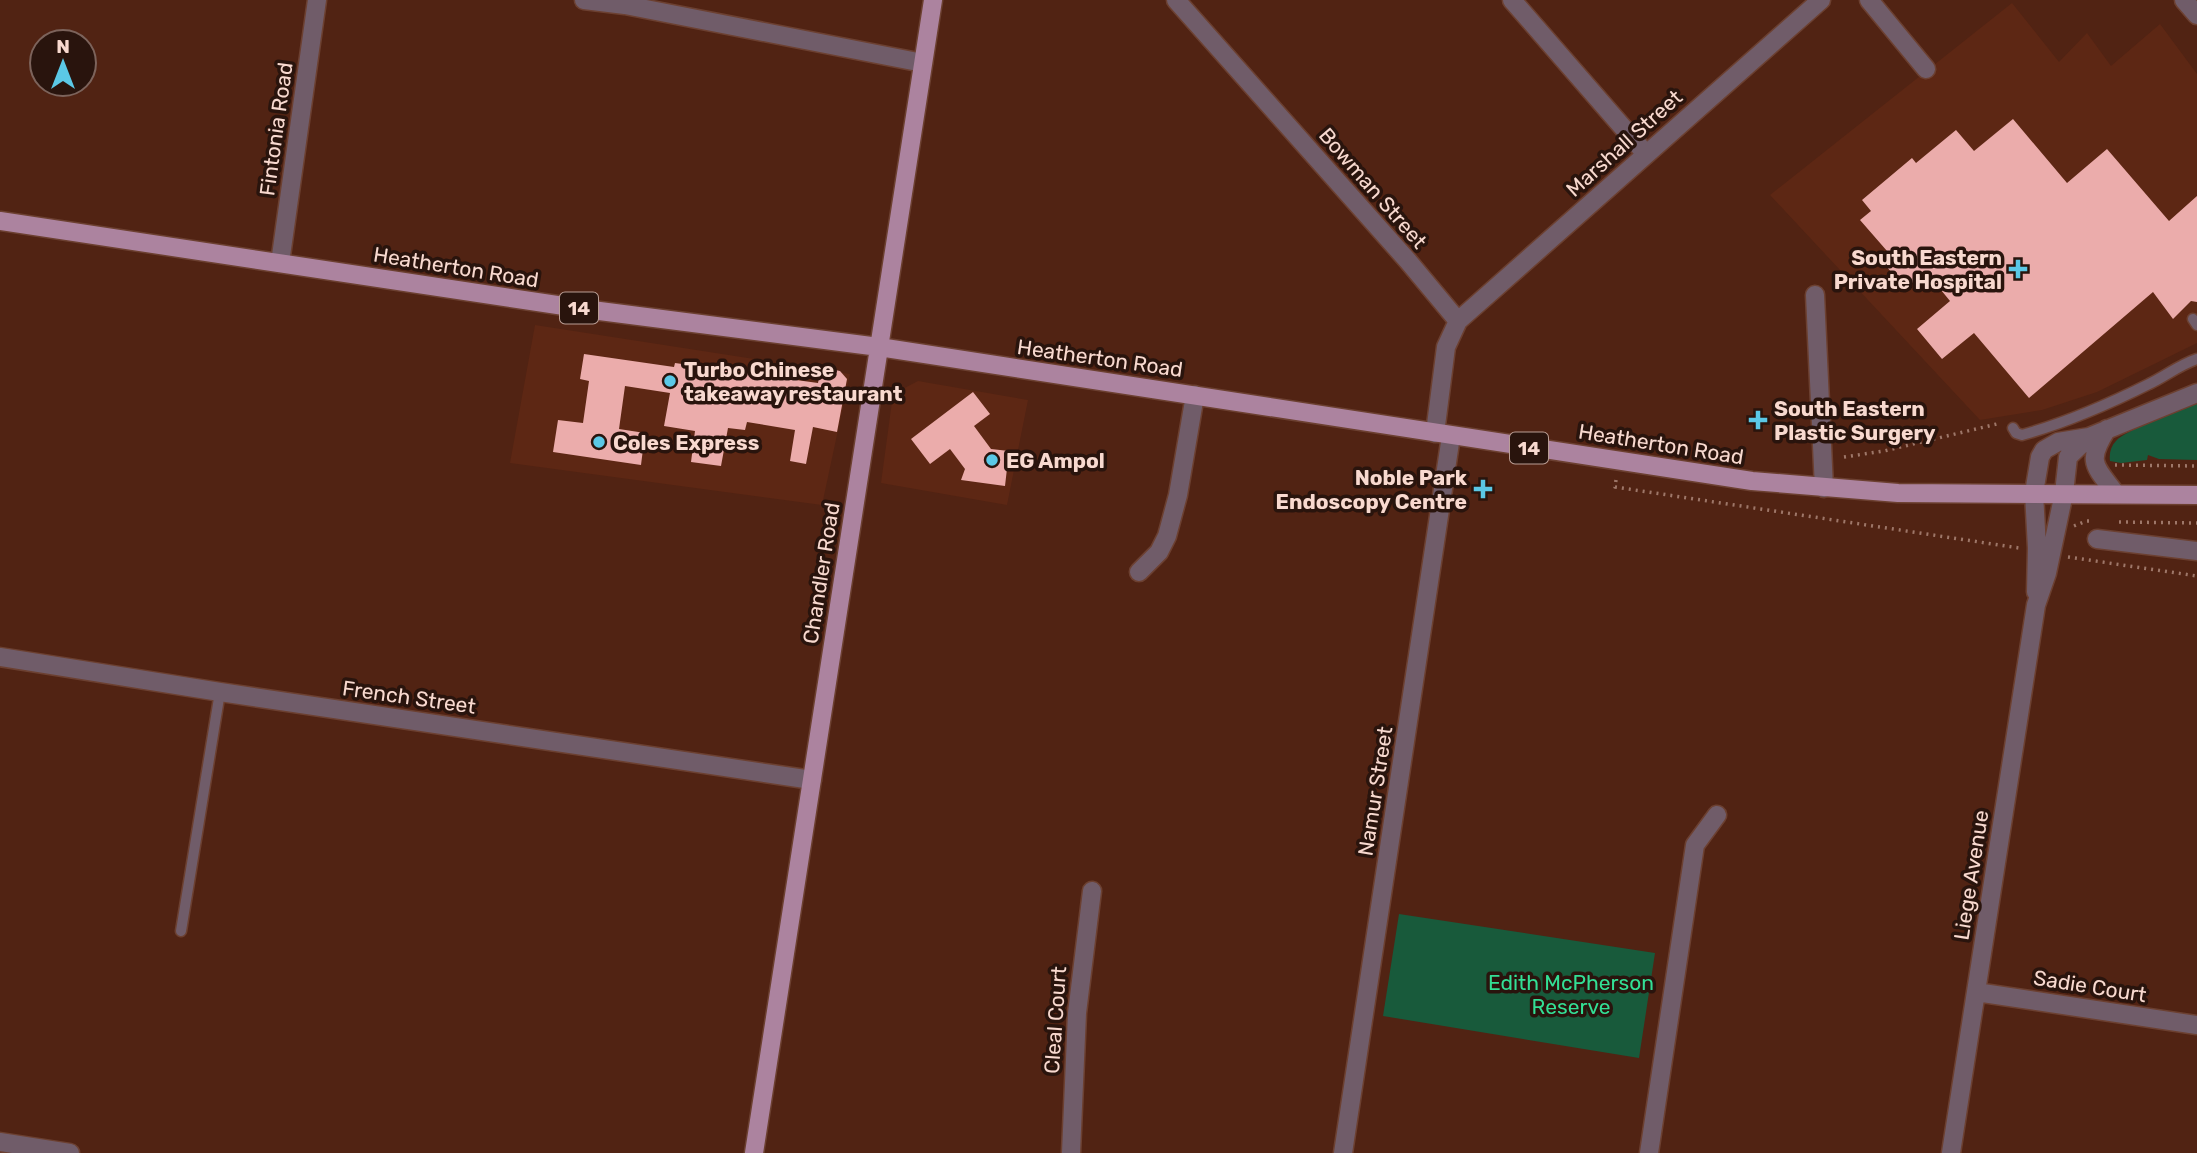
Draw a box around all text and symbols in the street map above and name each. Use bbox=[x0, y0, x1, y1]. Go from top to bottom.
north arrow bbox=[28, 28, 98, 98]
text: N bbox=[56, 35, 70, 58]
street label: Fintonia Road bbox=[254, 61, 298, 197]
street label: Marshall Street bbox=[1561, 84, 1687, 202]
street label: Bowman Street bbox=[1314, 123, 1432, 253]
street label: Heatherton Road bbox=[372, 242, 540, 292]
place label: South Eastern Private Hospital bbox=[1834, 245, 2002, 294]
marker: South Eastern Private Hospital bbox=[2008, 259, 2028, 279]
road number: 14 bbox=[560, 292, 598, 324]
street label: Heatherton Road bbox=[1016, 334, 1184, 382]
place label: Turbo Chinese takeaway restaurant bbox=[684, 357, 903, 406]
marker: Turbo Chinese takeaway restaurant bbox=[662, 373, 678, 389]
place label: South Eastern Plastic Surgery bbox=[1774, 396, 1936, 445]
marker: South Eastern Plastic Surgery bbox=[1748, 410, 1768, 430]
street label: Heatherton Road bbox=[1577, 419, 1745, 469]
place label: Coles Express bbox=[613, 430, 759, 455]
road number: 14 bbox=[1510, 432, 1548, 463]
marker: Coles Express bbox=[591, 434, 607, 450]
place label: EG Ampol bbox=[1006, 448, 1105, 473]
marker: EG Ampol bbox=[984, 452, 1000, 468]
place label: Noble Park Endoscopy Centre bbox=[1276, 465, 1468, 514]
marker: Noble Park Endoscopy Centre bbox=[1473, 479, 1493, 499]
street label: Chandler Road bbox=[797, 500, 845, 646]
street label: French Street bbox=[341, 675, 477, 719]
street label: Namur Street bbox=[1352, 724, 1398, 858]
street label: Liege Avenue bbox=[1948, 808, 1994, 942]
street label: Cleal Court bbox=[1039, 965, 1071, 1075]
street label: Sadie Court bbox=[2032, 965, 2148, 1007]
park label: Edith McPherson Reserve bbox=[1488, 970, 1654, 1019]

